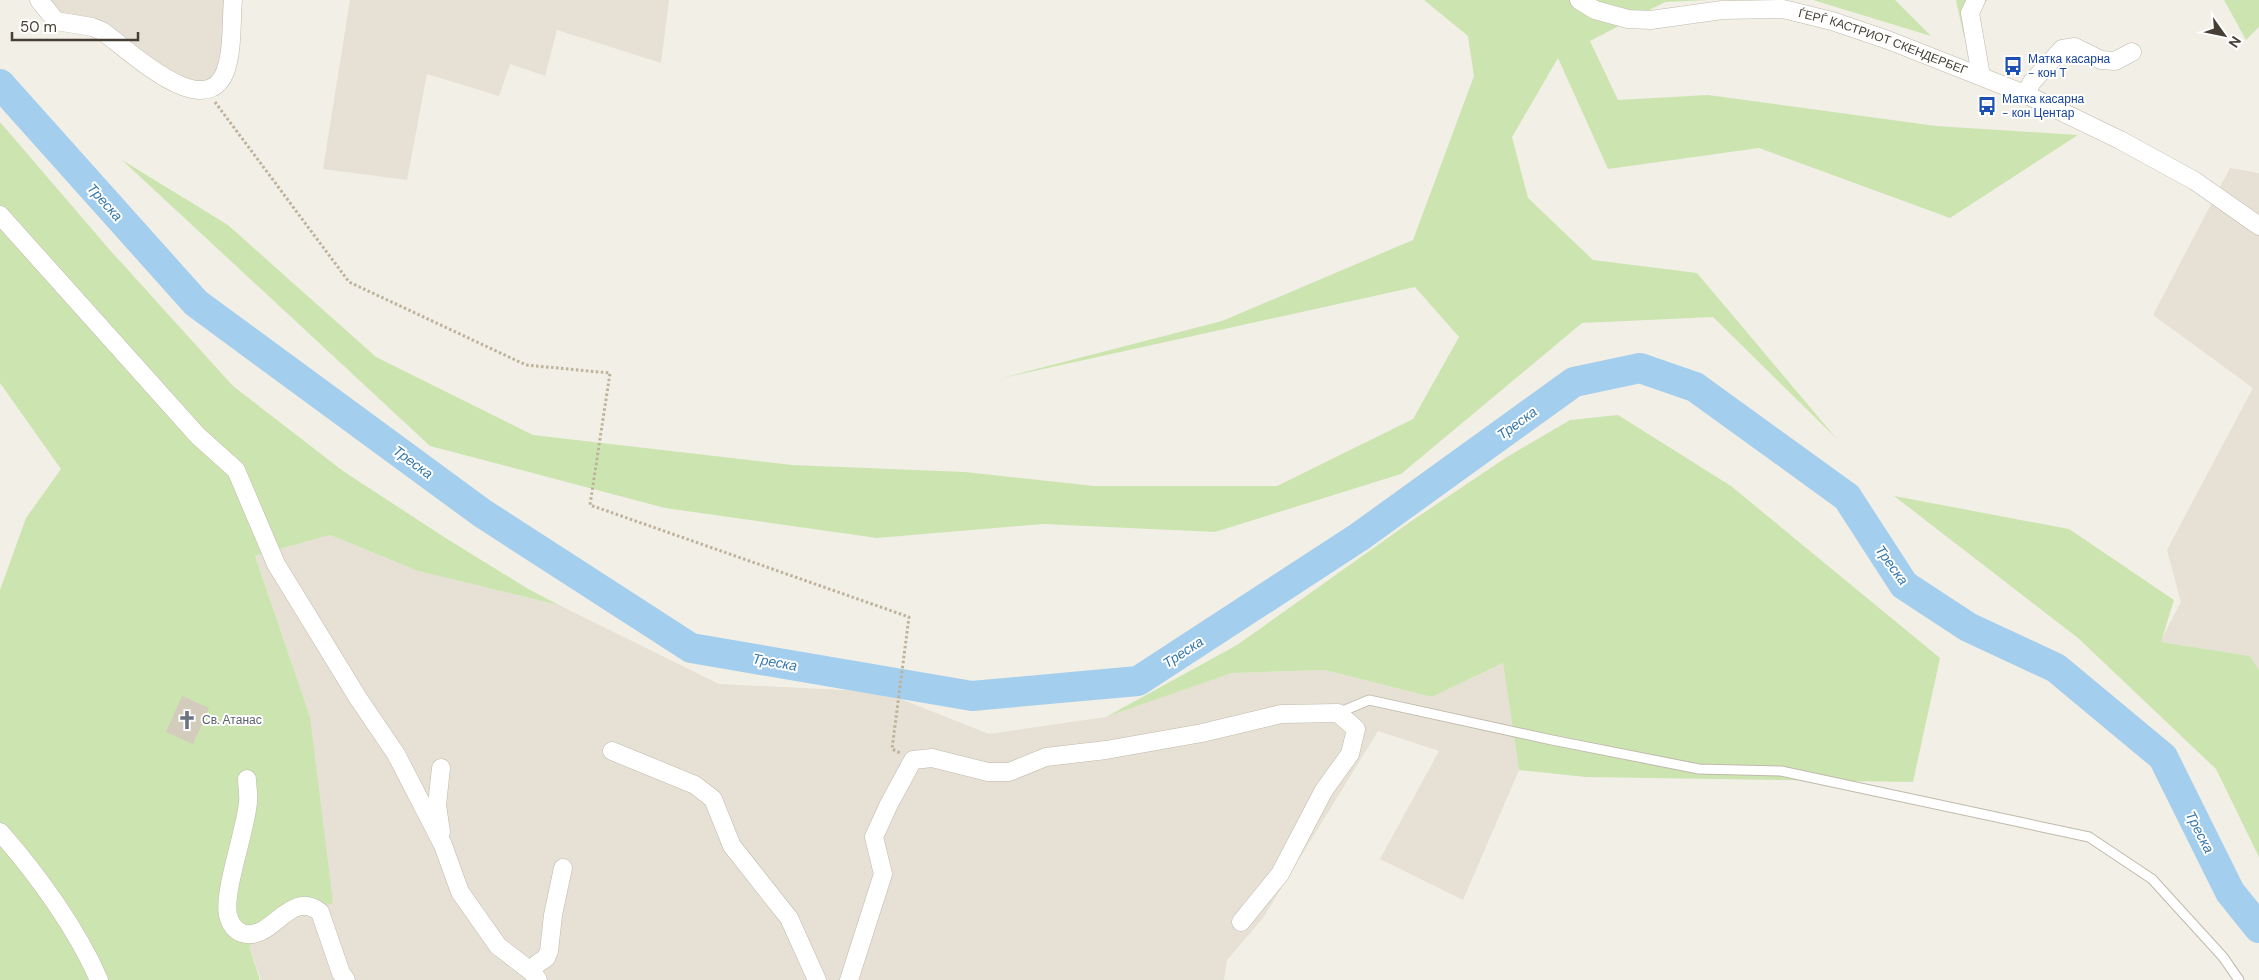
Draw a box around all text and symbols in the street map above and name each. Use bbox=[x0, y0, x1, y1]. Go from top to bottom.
street label: ЃЕРЃ КАСТРИОТ СКЕНДЕРБЕГ bbox=[1797, 5, 1970, 79]
scale bar bbox=[12, 10, 139, 42]
north arrow bbox=[2199, 10, 2249, 60]
text: 50 m bbox=[20, 17, 57, 37]
text: N bbox=[2225, 33, 2245, 51]
place label: Матка касарна - кон Т bbox=[2028, 51, 2111, 81]
bus stop icon: Матка касарна - кон Т bbox=[2002, 55, 2024, 77]
place label: Матка касарна - кон Центар bbox=[2002, 91, 2085, 121]
bus stop icon: Матка касарна - кон Центар bbox=[1976, 95, 1998, 117]
water label: Треска bbox=[83, 179, 127, 225]
water label: Треска bbox=[1494, 402, 1541, 443]
water label: Треска bbox=[390, 442, 437, 483]
water label: Треска bbox=[1872, 542, 1913, 589]
water label: Треска bbox=[1159, 632, 1207, 672]
water label: Треска bbox=[751, 649, 799, 675]
church icon: Св. Атанас bbox=[176, 709, 198, 731]
place label: Св. Атанас bbox=[202, 712, 262, 728]
water label: Треска bbox=[2182, 808, 2218, 856]

